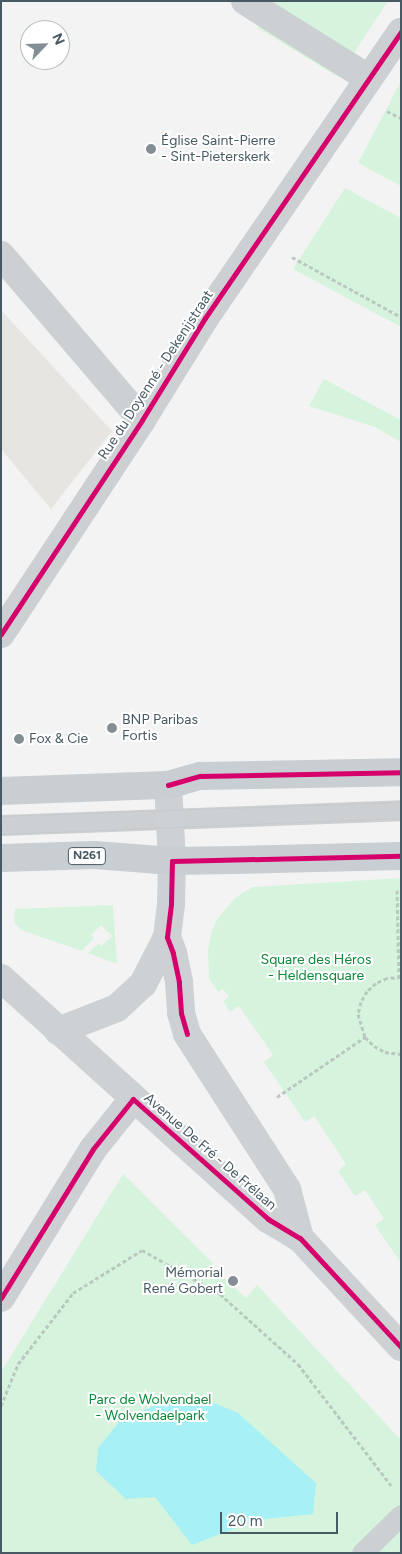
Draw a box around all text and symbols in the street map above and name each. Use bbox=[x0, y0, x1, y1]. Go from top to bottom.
north arrow bbox=[20, 20, 70, 70]
text: N bbox=[48, 31, 68, 47]
place label: Église Saint-Pierre - Sint-Pieterskerk bbox=[161, 133, 275, 166]
marker: Église Saint-Pierre - Sint-Pieterskerk bbox=[145, 143, 157, 155]
street label: Rue du Doyenné - Dekenijstraat bbox=[95, 287, 217, 463]
place label: BNP Paribas Fortis bbox=[122, 712, 198, 744]
marker: BNP Paribas Fortis bbox=[106, 722, 118, 734]
place label: Fox & Cie bbox=[29, 731, 88, 747]
marker: Fox & Cie bbox=[13, 733, 25, 745]
road number: N261 bbox=[67, 846, 107, 866]
park label: Square des Héros - Heldensquare bbox=[261, 952, 371, 984]
street label: Avenue De Fré - De Frélaan bbox=[140, 1090, 280, 1214]
place label: Mémorial René Gobert bbox=[143, 1265, 223, 1298]
marker: Mémorial René Gobert bbox=[227, 1275, 239, 1287]
park label: Parc de Wolvendael - Wolvendaelpark bbox=[89, 1392, 211, 1424]
scale bar bbox=[222, 1502, 340, 1534]
text: 20 m bbox=[228, 1512, 262, 1530]

